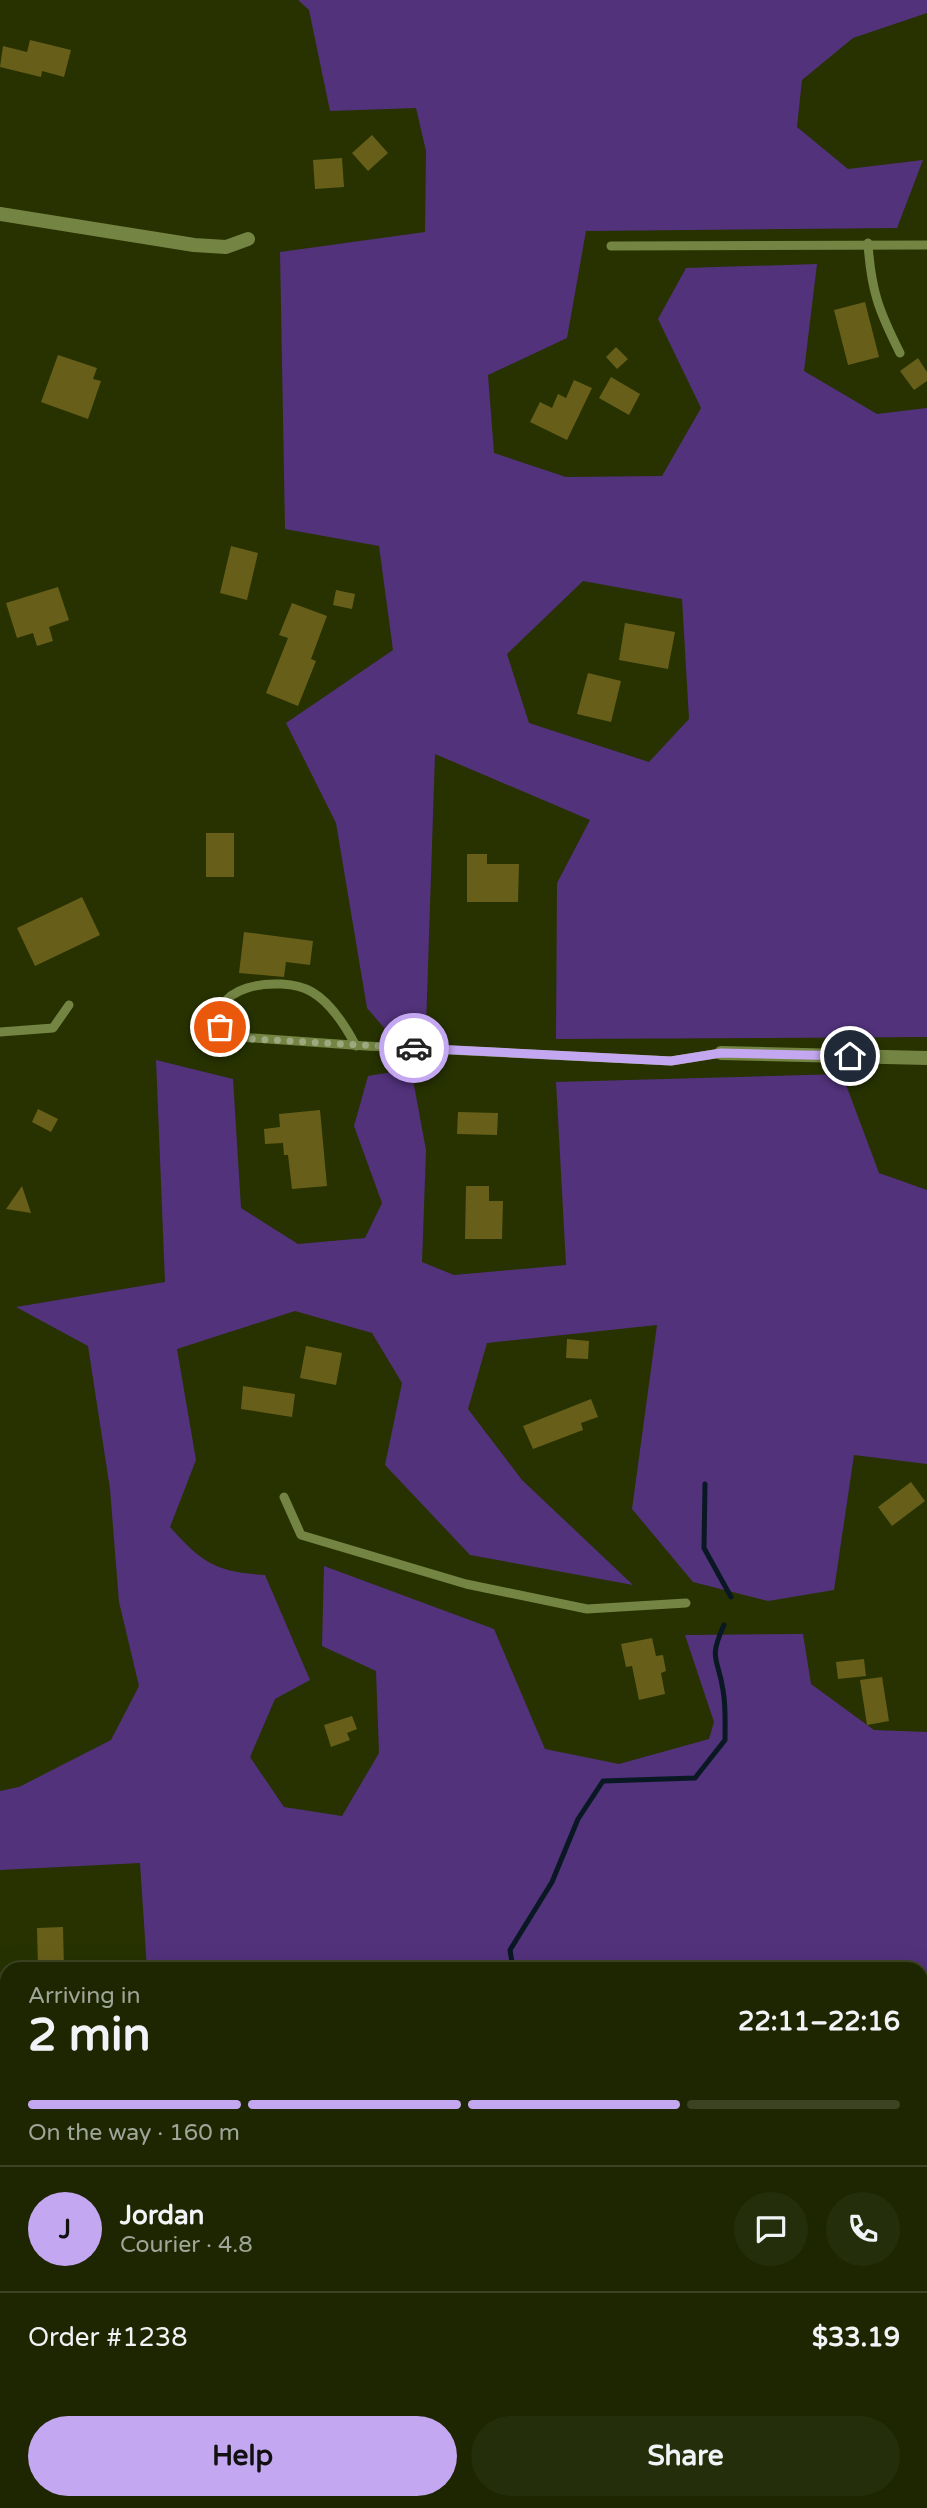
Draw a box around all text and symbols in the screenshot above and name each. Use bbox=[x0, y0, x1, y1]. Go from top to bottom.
pin bbox=[190, 997, 250, 1057]
icon: bag bbox=[201, 1008, 239, 1046]
courier bbox=[379, 1013, 449, 1083]
pin bbox=[820, 1026, 880, 1086]
icon: car bbox=[395, 1029, 433, 1067]
icon: home bbox=[831, 1037, 869, 1075]
text: Arriving in bbox=[28, 1982, 141, 2010]
text: 22:11–22:16 bbox=[738, 2006, 900, 2037]
text: 2 min bbox=[28, 2008, 151, 2063]
text: On the way · 160 m bbox=[28, 2119, 240, 2147]
button: chat bbox=[734, 2192, 808, 2266]
button: phone bbox=[826, 2192, 900, 2266]
text: Jordan bbox=[120, 2200, 204, 2231]
text: J bbox=[59, 2214, 71, 2245]
text: Courier · 4.8 bbox=[120, 2231, 253, 2259]
text: Order #1238 bbox=[28, 2322, 188, 2353]
text: $33.19 bbox=[812, 2322, 900, 2353]
button: Help bbox=[28, 2416, 457, 2496]
button: Share bbox=[471, 2416, 900, 2496]

